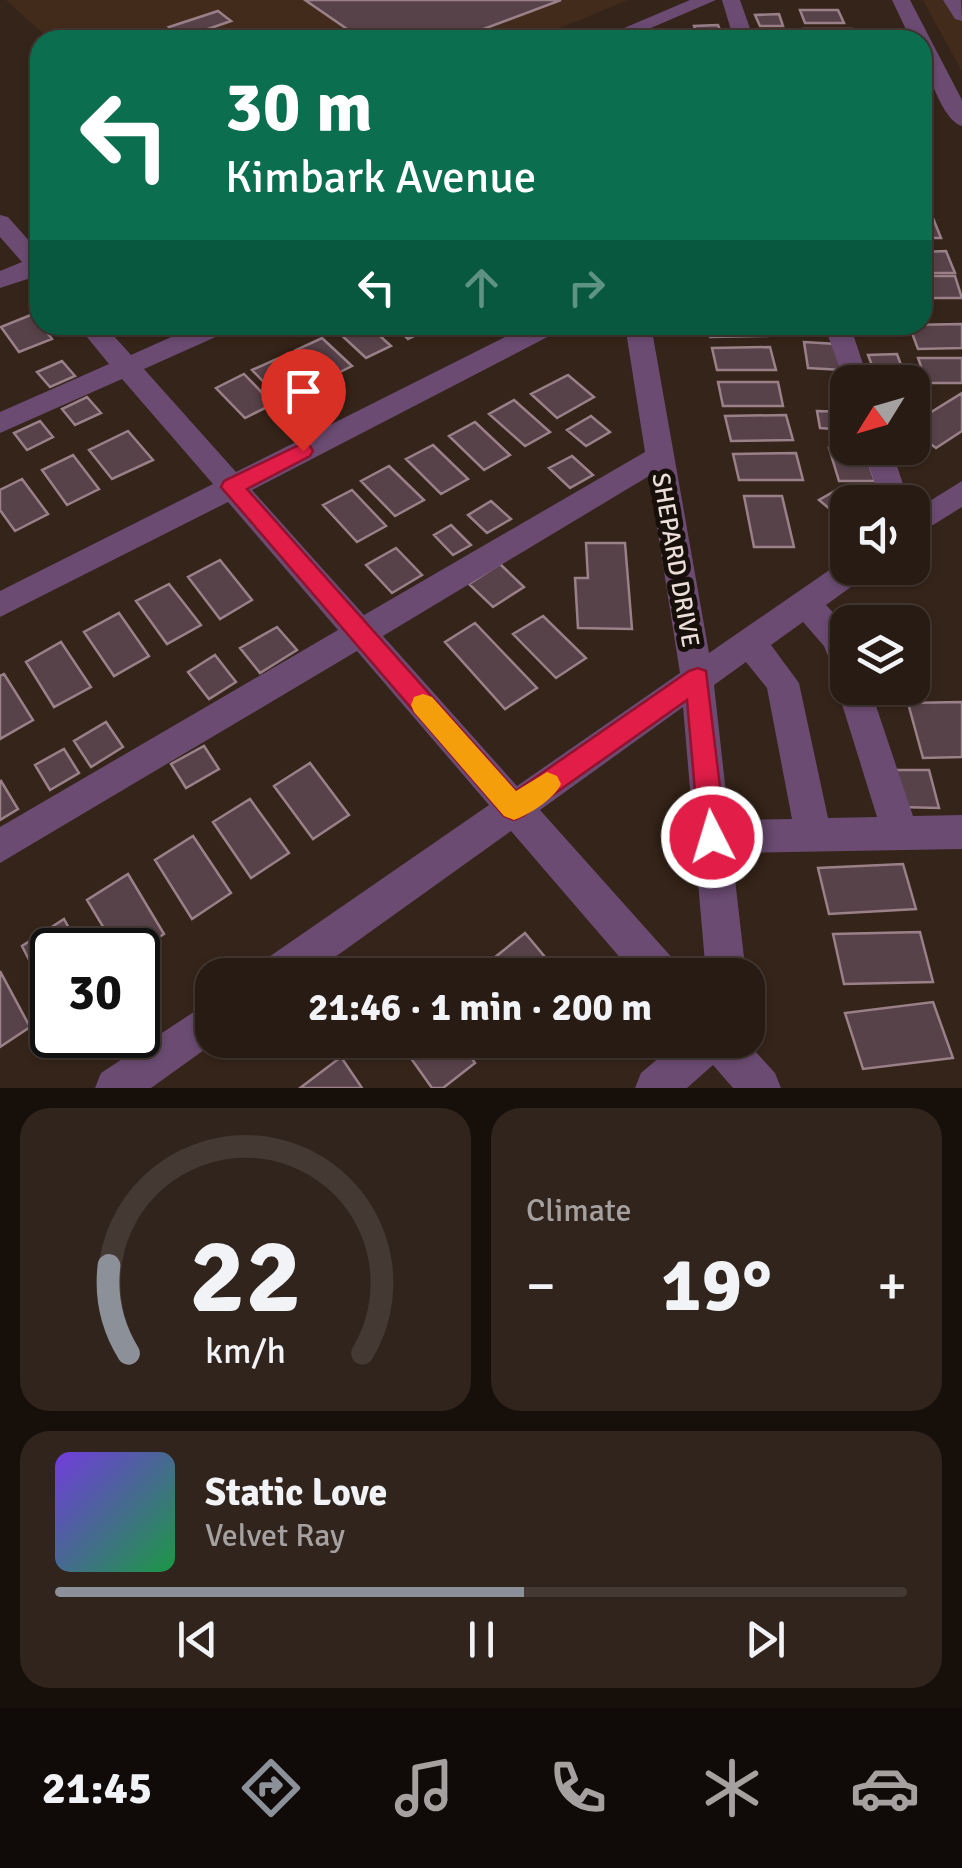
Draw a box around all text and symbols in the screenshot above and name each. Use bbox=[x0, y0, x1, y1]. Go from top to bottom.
text: 30 m bbox=[225, 64, 373, 150]
icon: left bbox=[60, 70, 190, 200]
text: Kimbark Avenue bbox=[225, 150, 536, 205]
icon: left bbox=[349, 260, 404, 315]
icon: ahead bbox=[454, 260, 509, 315]
icon: right bbox=[559, 260, 614, 315]
pin bbox=[261, 349, 346, 452]
icon: arrive bbox=[276, 364, 331, 419]
north arrow bbox=[830, 365, 930, 465]
map controls bbox=[830, 365, 930, 705]
street label: SHEPARD DRIVE bbox=[645, 470, 707, 650]
button: sound bbox=[830, 485, 930, 585]
button: layers bbox=[830, 605, 930, 705]
position arrow bbox=[660, 785, 764, 889]
speed limit sign: 30 bbox=[30, 928, 160, 1058]
text: 21:46 · 1 min · 200 m bbox=[308, 984, 652, 1031]
text: Climate bbox=[526, 1191, 632, 1230]
text: 22 bbox=[189, 1213, 302, 1341]
text: 19° bbox=[661, 1239, 772, 1332]
text: − bbox=[526, 1252, 556, 1320]
text: + bbox=[877, 1252, 907, 1320]
text: km/h bbox=[205, 1329, 286, 1373]
text: Static Love bbox=[205, 1469, 387, 1516]
text: Velvet Ray bbox=[205, 1516, 345, 1555]
icon: previous bbox=[170, 1612, 225, 1667]
icon: pause bbox=[454, 1612, 509, 1667]
icon: next bbox=[738, 1612, 793, 1667]
icon: directions bbox=[236, 1753, 306, 1823]
icon: music bbox=[389, 1753, 459, 1823]
icon: phone bbox=[543, 1753, 613, 1823]
icon: climate bbox=[697, 1753, 767, 1823]
icon: car bbox=[850, 1753, 920, 1823]
text: 21:45 bbox=[42, 1761, 152, 1816]

